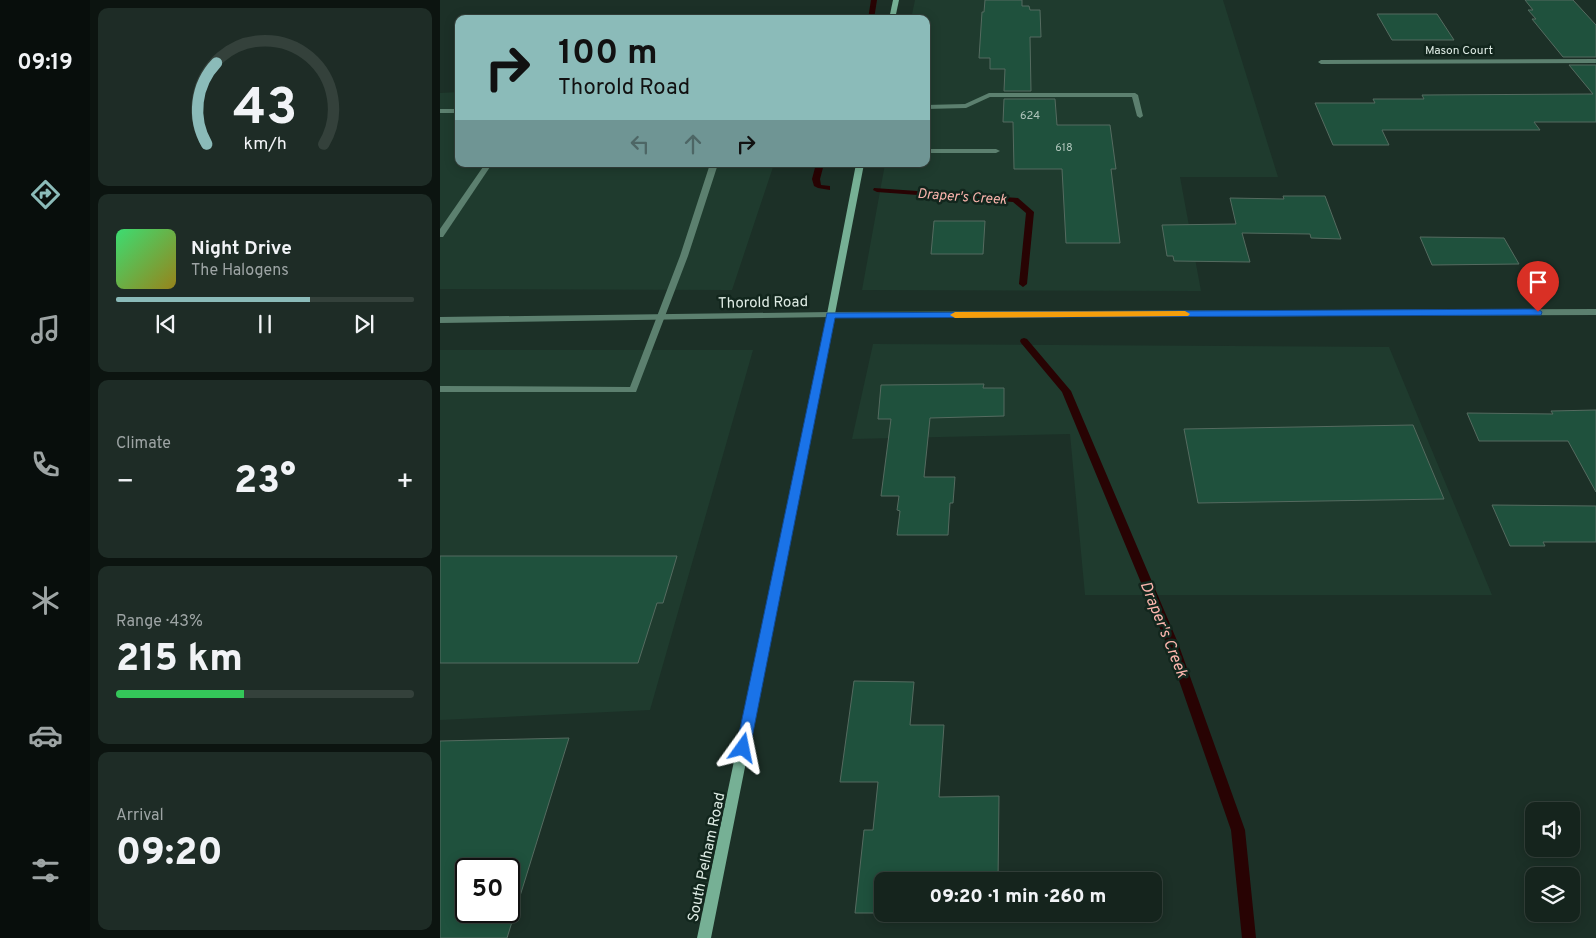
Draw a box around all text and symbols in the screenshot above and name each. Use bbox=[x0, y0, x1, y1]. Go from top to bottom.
text: 100 m bbox=[558, 32, 658, 76]
icon: right bbox=[475, 35, 540, 100]
street label: Mason Court bbox=[1425, 43, 1493, 59]
text: 09:19 bbox=[17, 50, 73, 77]
text: Thorold Road bbox=[558, 75, 690, 102]
text: 43 bbox=[233, 77, 297, 143]
house number: 624 bbox=[1020, 109, 1040, 123]
icon: left bbox=[626, 130, 654, 158]
icon: ahead bbox=[679, 130, 707, 158]
icon: right bbox=[732, 130, 760, 158]
text: km/h bbox=[243, 133, 287, 156]
house number: 618 bbox=[1055, 141, 1073, 155]
icon: directions bbox=[28, 177, 63, 212]
water label: Draper's Creek bbox=[917, 186, 1008, 209]
text: Night Drive bbox=[191, 237, 292, 261]
text: The Halogens bbox=[191, 261, 289, 281]
pin bbox=[1517, 261, 1559, 312]
icon: arrive bbox=[1524, 268, 1552, 296]
street label: Thorold Road bbox=[718, 293, 808, 314]
icon: previous bbox=[152, 310, 180, 338]
icon: pause bbox=[251, 310, 279, 338]
icon: next bbox=[350, 310, 378, 338]
icon: music bbox=[28, 312, 63, 347]
text: Climate bbox=[116, 434, 171, 454]
icon: phone bbox=[28, 447, 63, 482]
text: 23° bbox=[234, 458, 296, 507]
text: − bbox=[116, 465, 134, 501]
text: + bbox=[396, 465, 414, 501]
water label: Draper's Creek bbox=[1135, 579, 1192, 682]
icon: climate bbox=[28, 583, 63, 618]
text: Range · 43% bbox=[116, 612, 203, 632]
text: 215 km bbox=[116, 636, 243, 685]
icon: car bbox=[28, 718, 63, 753]
position arrow bbox=[716, 721, 768, 773]
street label: South Pelham Road bbox=[684, 791, 730, 924]
map controls bbox=[1525, 802, 1580, 922]
button: sound bbox=[1525, 802, 1580, 857]
text: Arrival bbox=[116, 806, 164, 826]
text: 09:20 bbox=[116, 830, 223, 879]
icon: filters bbox=[28, 853, 63, 888]
speed limit sign: 50 bbox=[455, 858, 520, 923]
button: layers bbox=[1525, 867, 1580, 922]
text: 09:20 · 1 min · 260 m bbox=[930, 885, 1106, 909]

